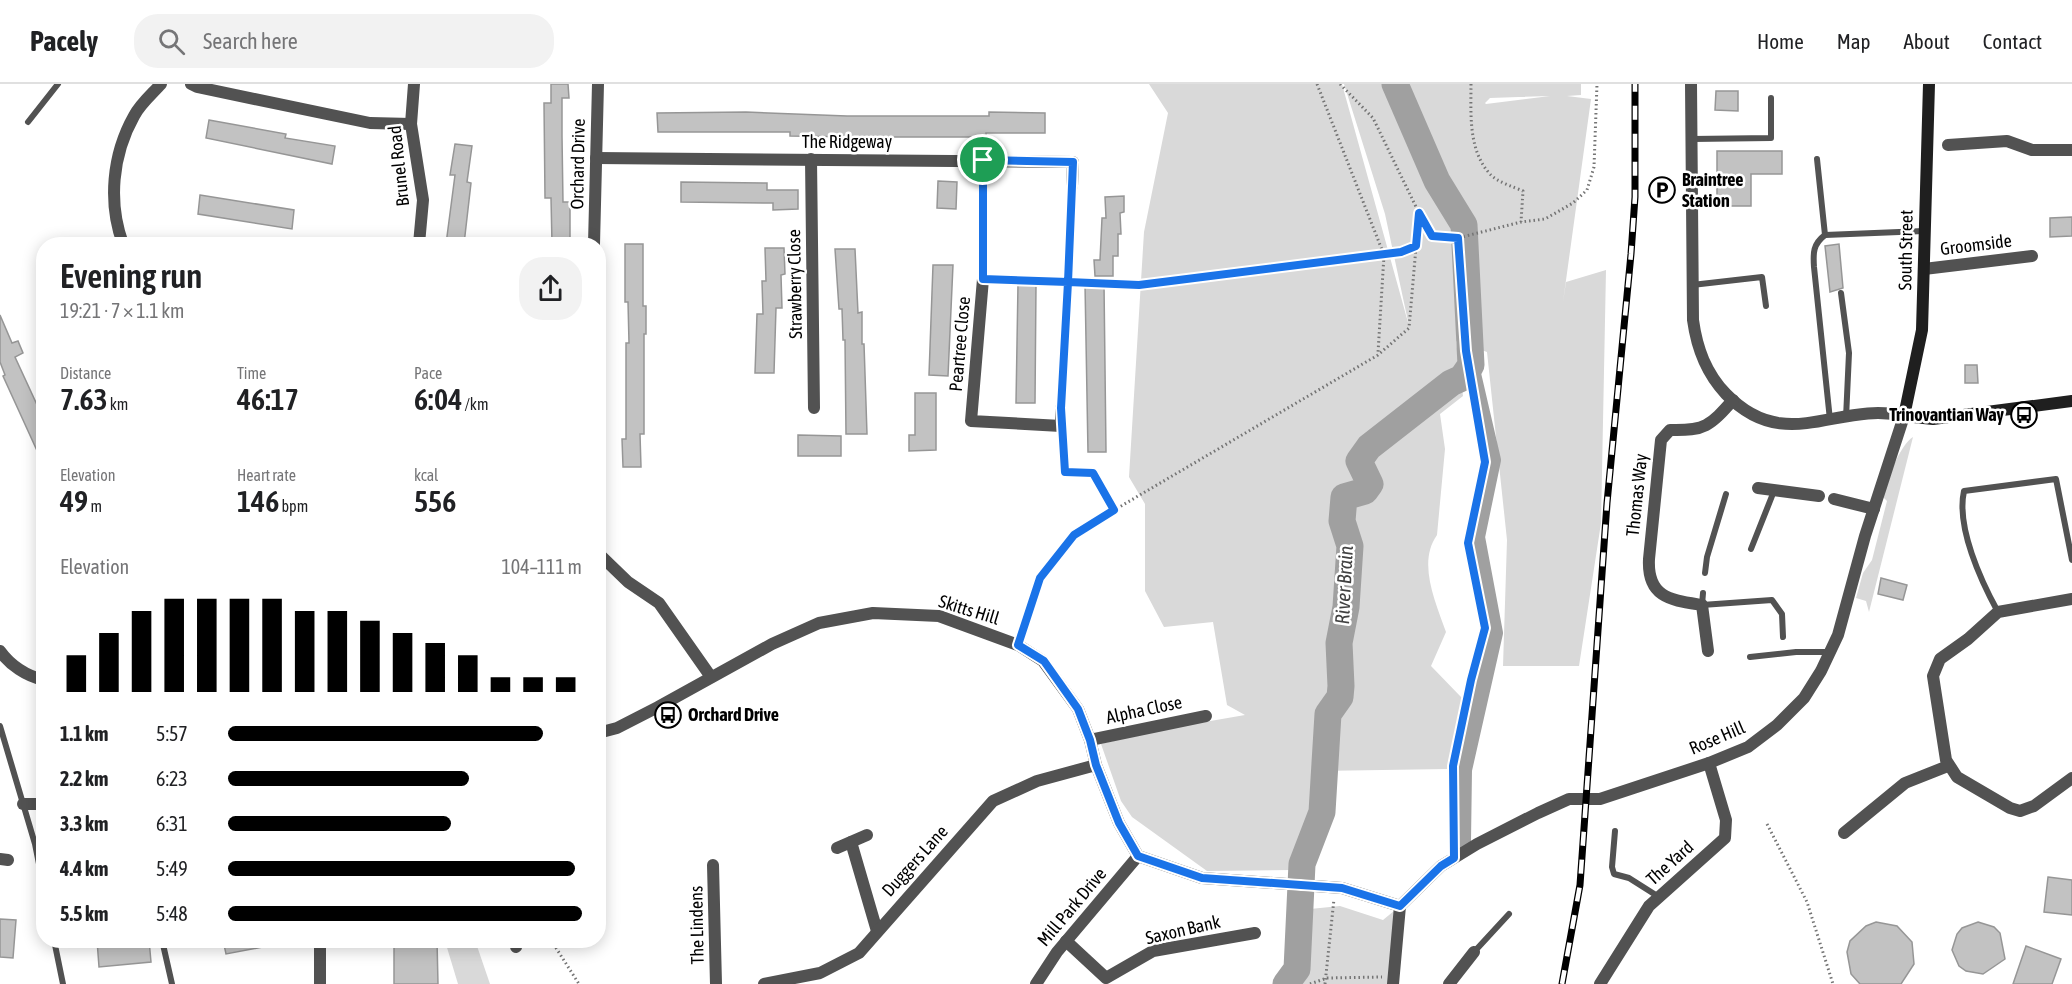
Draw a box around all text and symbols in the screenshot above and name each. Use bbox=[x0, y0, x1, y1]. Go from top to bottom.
search box bbox=[134, 14, 554, 68]
text: Pacely bbox=[30, 25, 98, 57]
icon: search bbox=[155, 25, 188, 58]
text: Search here bbox=[203, 28, 298, 54]
text: Home bbox=[1757, 29, 1804, 53]
text: Map bbox=[1837, 29, 1871, 53]
text: About bbox=[1904, 29, 1950, 53]
text: Contact bbox=[1983, 29, 2042, 53]
street label: Orchard Drive bbox=[566, 118, 589, 210]
street label: Brunel Road bbox=[384, 125, 413, 207]
street label: The Ridgeway bbox=[802, 131, 892, 152]
pin bbox=[957, 134, 1008, 185]
icon: arrive bbox=[966, 143, 999, 176]
place label: Braintree Station bbox=[1682, 169, 1743, 211]
parking icon: Braintree Station bbox=[1647, 175, 1677, 205]
street label: South Street bbox=[1894, 210, 1917, 290]
street label: Strawberry Close bbox=[783, 229, 806, 339]
street label: Groomside bbox=[1939, 230, 2013, 259]
text: Evening run bbox=[60, 257, 202, 295]
button: share bbox=[519, 257, 582, 320]
street label: Peartree Close bbox=[945, 296, 974, 392]
text: 19:21 · 7 × 1.1 km bbox=[60, 299, 185, 322]
text: Distance bbox=[60, 364, 111, 382]
text: Time bbox=[237, 364, 266, 382]
text: Pace bbox=[414, 364, 442, 382]
text: 7.63 bbox=[60, 382, 108, 416]
text: 46:17 bbox=[237, 382, 299, 416]
text: 6:04 bbox=[414, 382, 462, 416]
text: km bbox=[108, 395, 128, 413]
text: /km bbox=[462, 395, 488, 413]
bus stop icon: Trinovantian Way bbox=[2009, 400, 2039, 430]
place label: Trinovantian Way bbox=[1889, 404, 2005, 425]
street label: Thomas Way bbox=[1622, 452, 1651, 537]
text: Elevation bbox=[60, 466, 115, 484]
text: Heart rate bbox=[237, 466, 296, 484]
text: kcal bbox=[414, 466, 438, 484]
text: 49 bbox=[60, 484, 88, 518]
text: 146 bbox=[237, 484, 279, 518]
text: 556 bbox=[414, 484, 456, 518]
text: m bbox=[88, 497, 102, 515]
text: bpm bbox=[279, 497, 308, 515]
water label: River Brain bbox=[1330, 545, 1357, 625]
text: Elevation bbox=[60, 555, 129, 578]
text: 104–111 m bbox=[501, 555, 582, 578]
street label: Skitts Hill bbox=[936, 590, 1002, 629]
street label: Alpha Close bbox=[1104, 691, 1184, 728]
bus stop icon: Orchard Drive bbox=[653, 700, 683, 730]
place label: Orchard Drive bbox=[688, 704, 779, 725]
street label: Rose Hill bbox=[1686, 716, 1748, 759]
text: 1.1 km bbox=[60, 722, 108, 745]
text: 5:57 bbox=[156, 722, 188, 745]
text: 2.2 km bbox=[60, 767, 108, 790]
text: 6:23 bbox=[156, 767, 188, 790]
text: 3.3 km bbox=[60, 812, 108, 835]
text: 6:31 bbox=[156, 812, 188, 835]
street label: Duggers Lane bbox=[877, 821, 952, 900]
street label: The Yard bbox=[1642, 836, 1698, 889]
text: 4.4 km bbox=[60, 857, 108, 880]
text: 5:49 bbox=[156, 857, 188, 880]
street label: Mill Park Drive bbox=[1033, 863, 1110, 950]
street label: The Lindens bbox=[685, 886, 708, 964]
text: 5.5 km bbox=[60, 902, 108, 925]
text: 5:48 bbox=[156, 902, 188, 925]
street label: Saxon Bank bbox=[1143, 911, 1222, 948]

